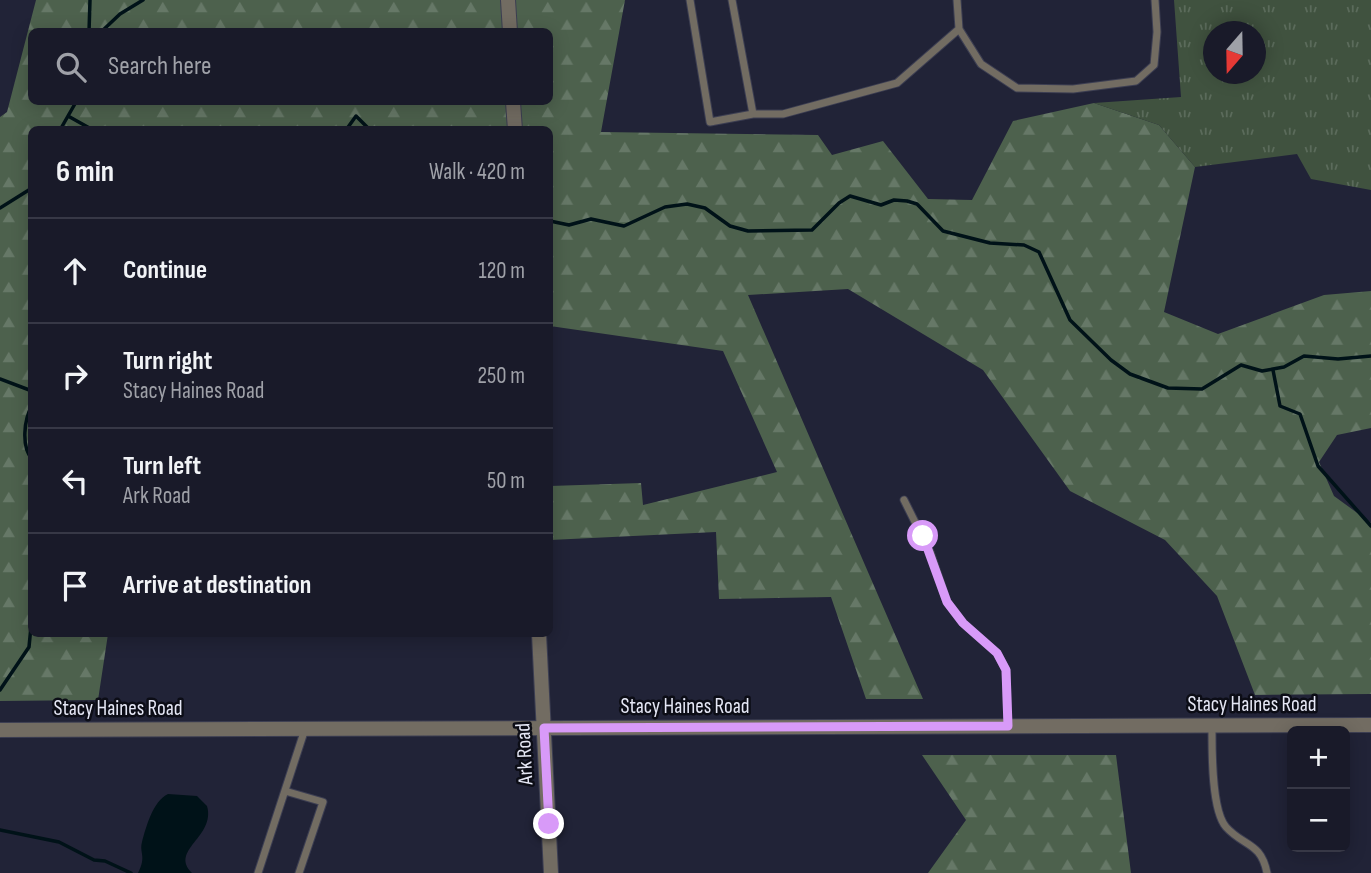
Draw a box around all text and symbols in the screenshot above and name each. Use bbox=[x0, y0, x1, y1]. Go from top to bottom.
north arrow bbox=[1203, 21, 1266, 84]
search box bbox=[28, 28, 553, 105]
icon: search bbox=[52, 48, 90, 86]
text: Search here bbox=[108, 51, 211, 82]
text: 6 min bbox=[56, 154, 114, 190]
text: Walk · 420 m bbox=[429, 158, 525, 186]
icon: ahead bbox=[56, 252, 94, 290]
text: Continue bbox=[123, 255, 207, 286]
text: 120 m bbox=[479, 257, 525, 285]
text: Turn right bbox=[123, 346, 212, 377]
icon: right bbox=[56, 357, 94, 395]
text: 250 m bbox=[478, 362, 525, 390]
text: Stacy Haines Road bbox=[123, 377, 264, 405]
text: Turn left bbox=[123, 451, 201, 482]
icon: left bbox=[56, 462, 94, 500]
text: 50 m bbox=[487, 467, 525, 495]
text: Ark Road bbox=[123, 482, 191, 510]
route start bbox=[907, 520, 938, 551]
icon: arrive bbox=[56, 567, 94, 605]
text: Arrive at destination bbox=[123, 570, 311, 601]
street label: Stacy Haines Road bbox=[1187, 692, 1317, 717]
street label: Stacy Haines Road bbox=[620, 694, 750, 719]
street label: Stacy Haines Road bbox=[53, 696, 183, 721]
street label: Ark Road bbox=[510, 722, 539, 786]
map controls bbox=[1287, 726, 1350, 852]
button: + bbox=[1287, 726, 1350, 789]
button: − bbox=[1287, 789, 1350, 852]
route end bbox=[533, 808, 564, 839]

